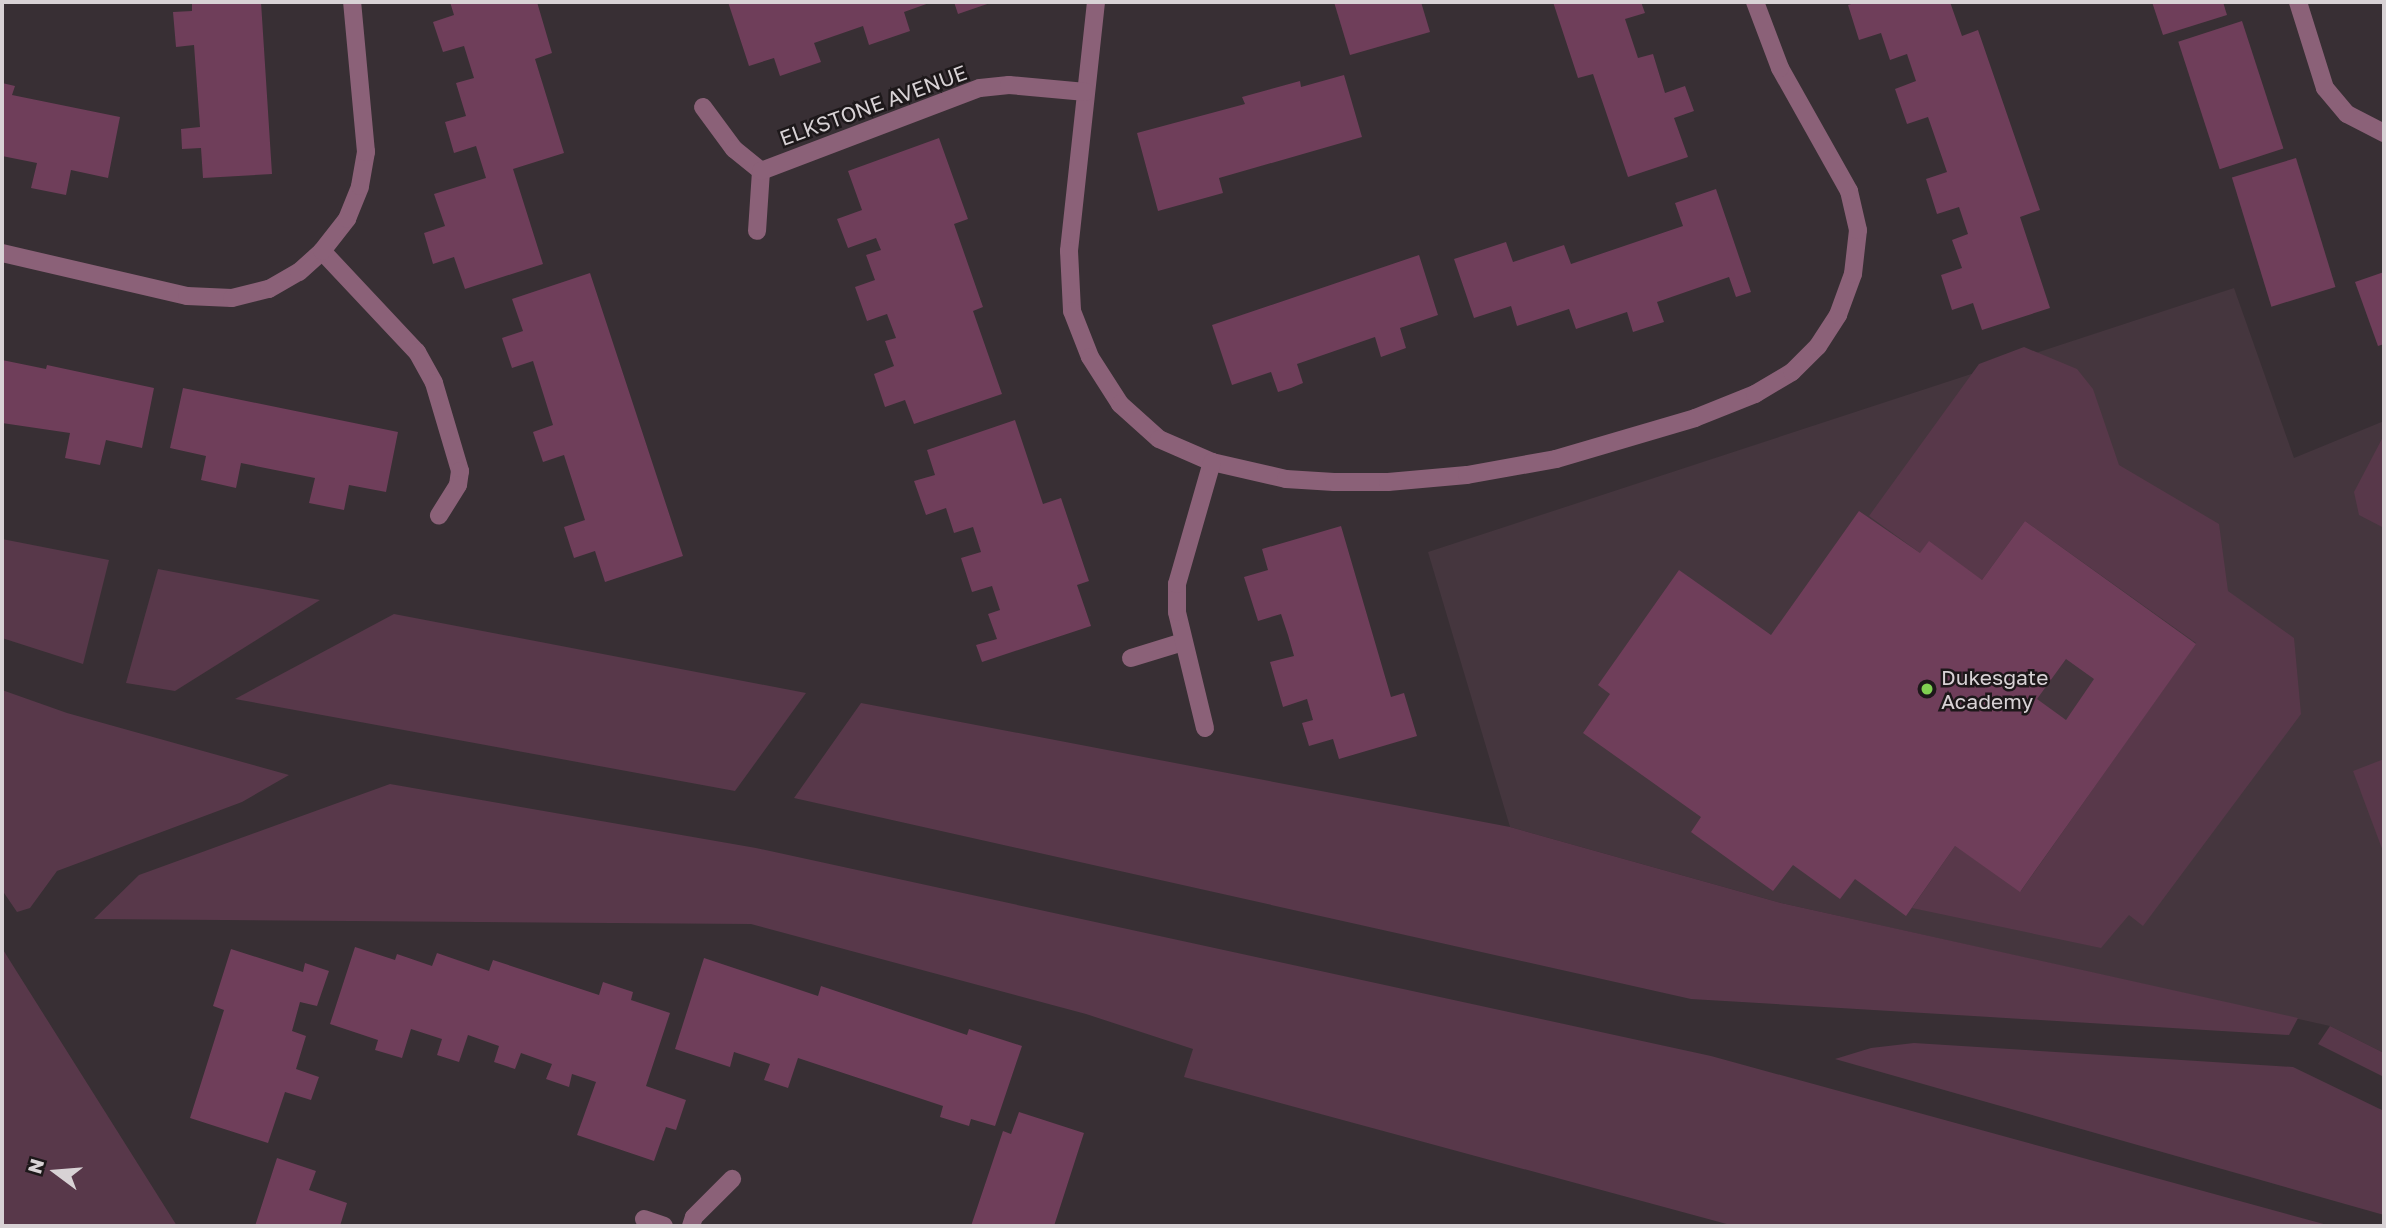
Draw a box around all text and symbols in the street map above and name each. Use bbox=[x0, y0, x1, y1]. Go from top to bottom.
street label: ELKSTONE AVENUE bbox=[776, 59, 970, 151]
place label: Dukesgate Academy bbox=[1941, 664, 2048, 714]
marker: Dukesgate Academy bbox=[1919, 681, 1935, 697]
north arrow bbox=[21, 1137, 91, 1207]
text: N bbox=[22, 1156, 48, 1176]

